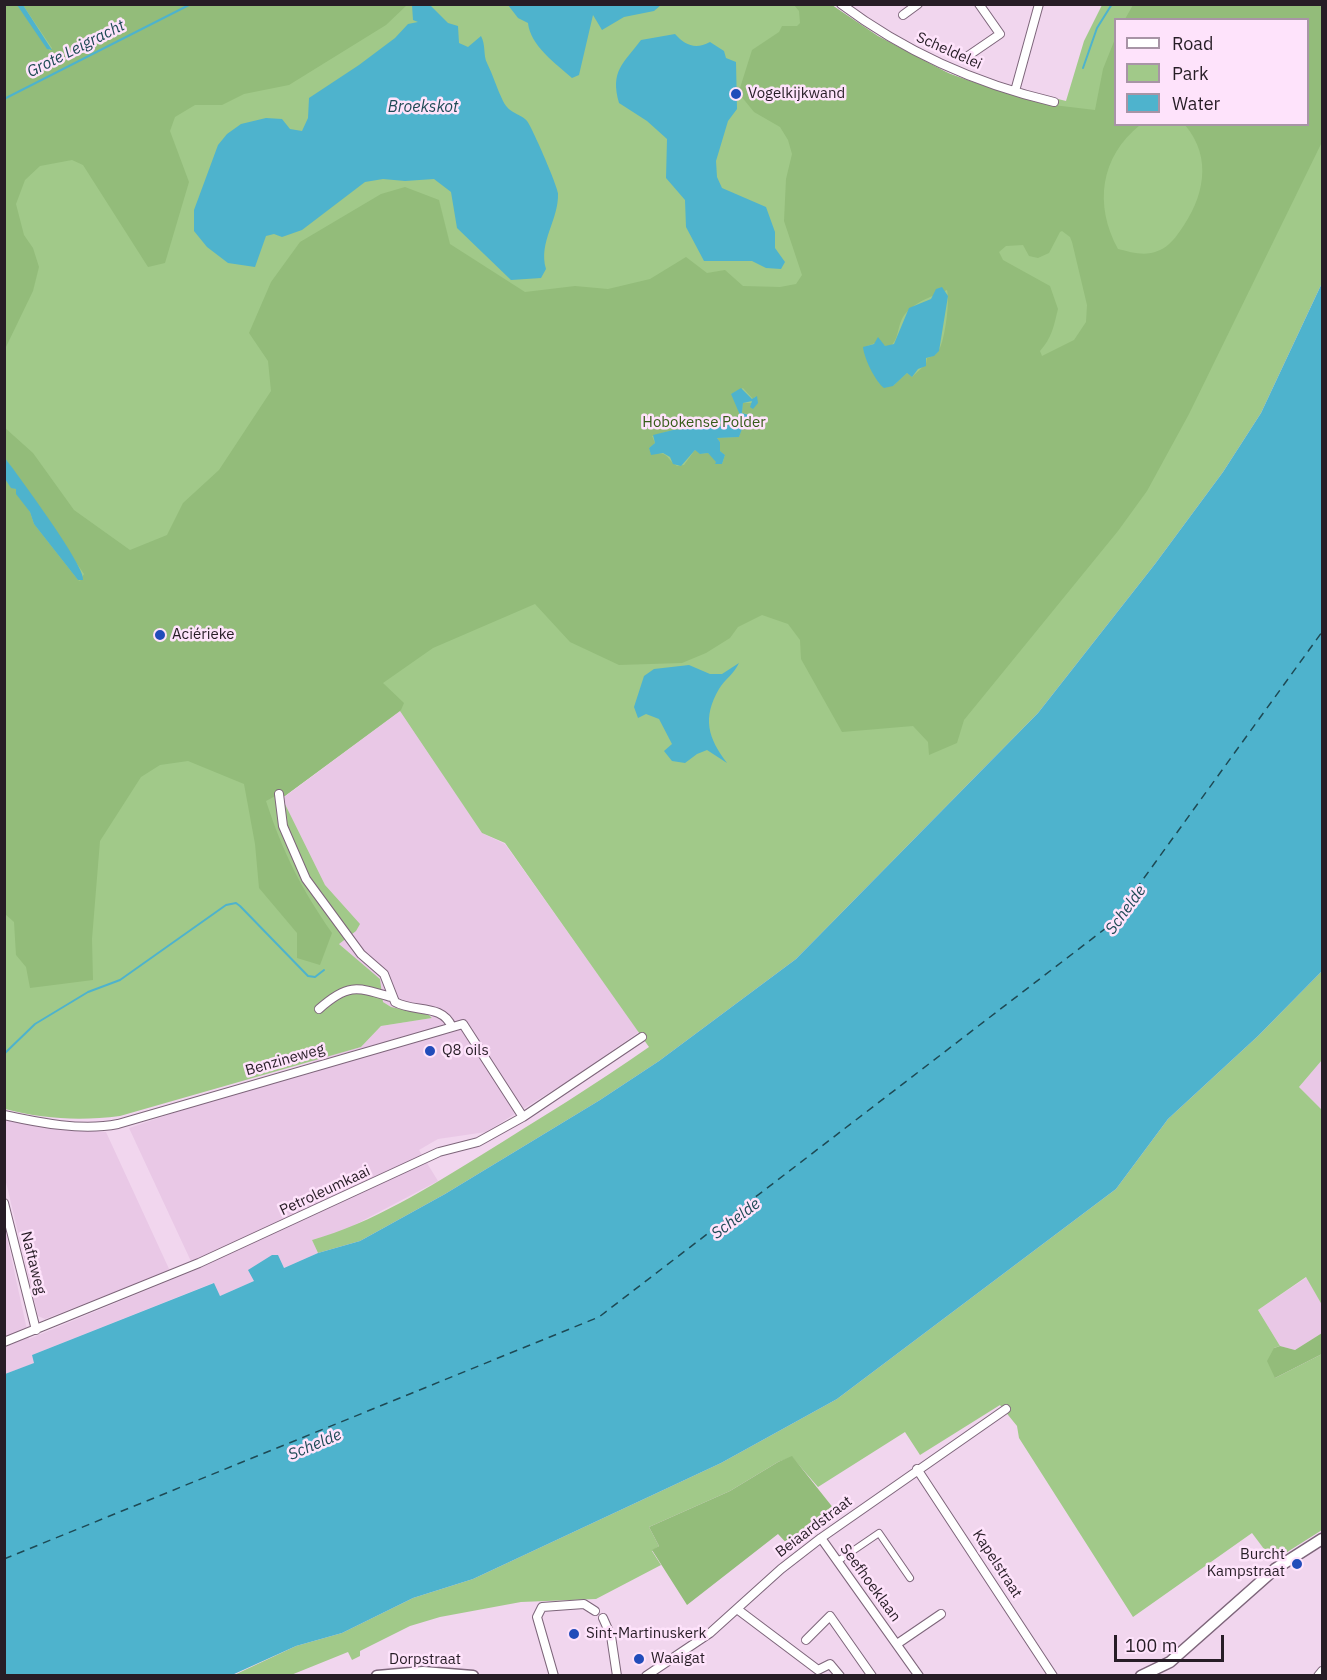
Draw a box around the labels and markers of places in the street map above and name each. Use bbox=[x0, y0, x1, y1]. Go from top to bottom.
place label: Vogelkijkwand bbox=[748, 85, 845, 103]
marker: Vogelkijkwand bbox=[729, 87, 743, 101]
place label: Aciérieke bbox=[172, 626, 235, 644]
marker: Aciérieke bbox=[153, 628, 167, 642]
place label: Q8 oils bbox=[442, 1042, 489, 1060]
marker: Q8 oils bbox=[423, 1044, 437, 1058]
place label: Burcht Kampstraat bbox=[1207, 1546, 1285, 1581]
marker: Burcht Kampstraat bbox=[1290, 1557, 1304, 1571]
place label: Sint-Martinuskerk bbox=[586, 1625, 706, 1643]
marker: Sint-Martinuskerk bbox=[567, 1627, 581, 1641]
place label: Waaigat bbox=[651, 1650, 705, 1668]
marker: Waaigat bbox=[632, 1652, 646, 1666]

